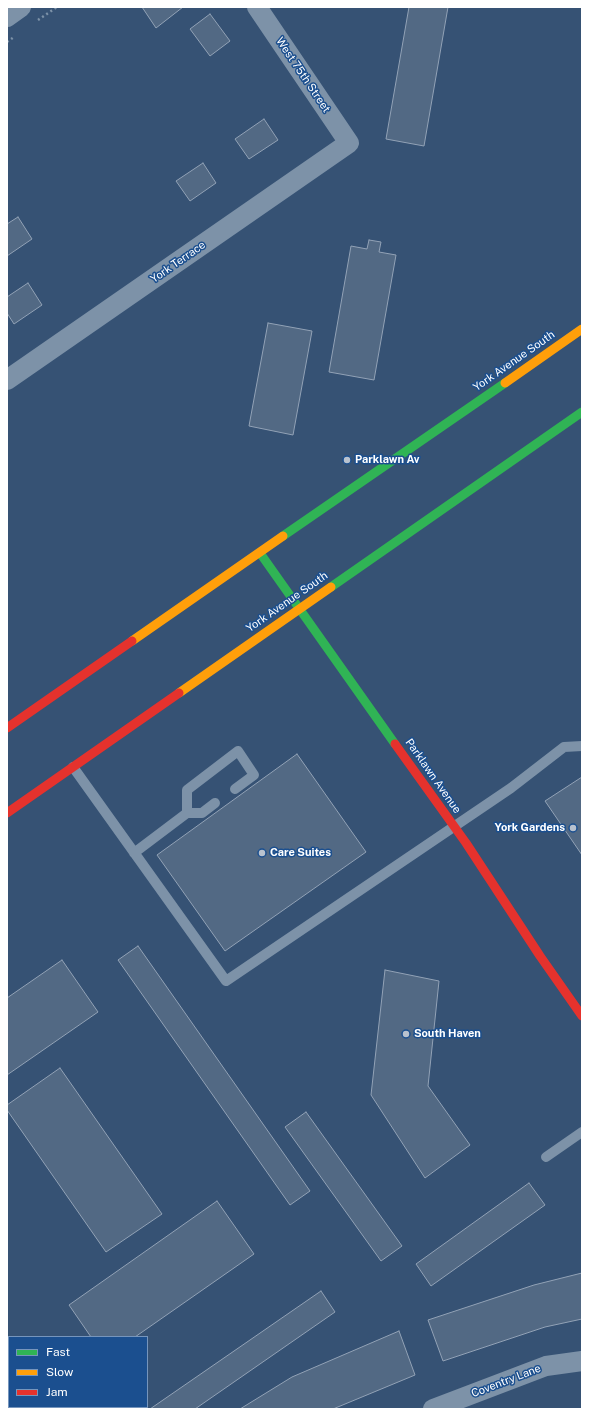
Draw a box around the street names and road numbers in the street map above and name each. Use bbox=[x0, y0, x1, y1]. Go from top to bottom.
street label: West 75th Street bbox=[273, 35, 333, 115]
street label: York Terrace bbox=[148, 238, 208, 286]
street label: York Avenue South bbox=[471, 328, 557, 394]
street label: York Avenue South bbox=[244, 569, 330, 635]
street label: Parklawn Avenue bbox=[402, 736, 464, 816]
street label: Coventry Lane bbox=[469, 1362, 543, 1400]

